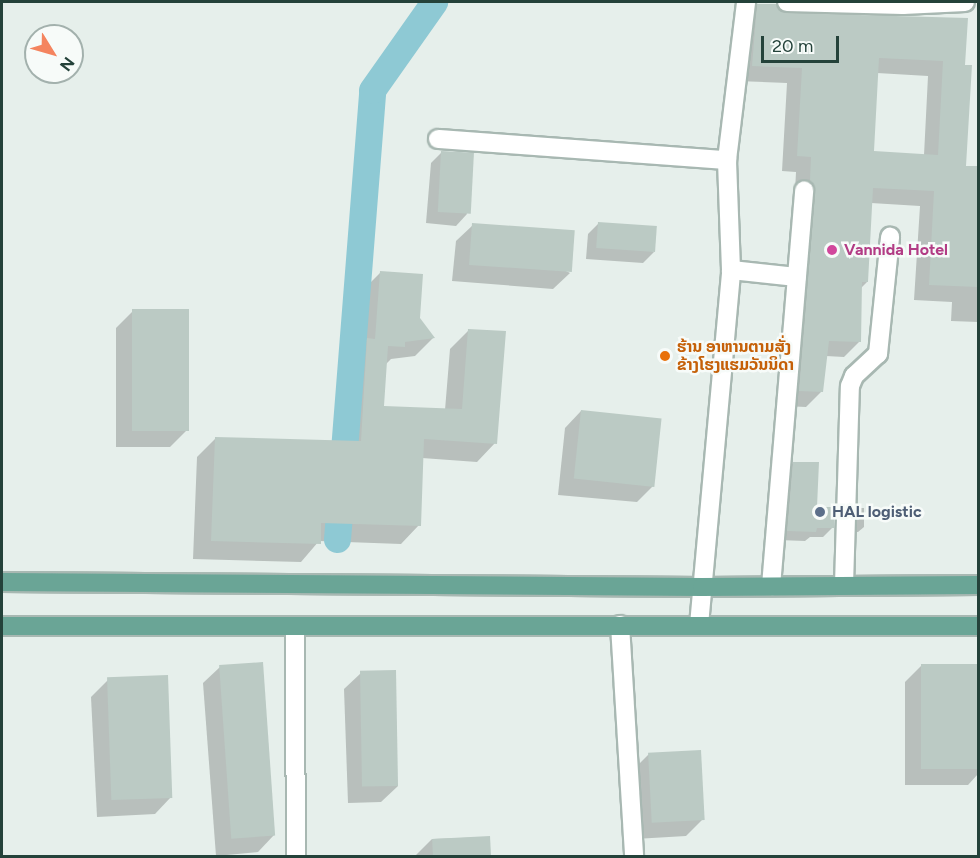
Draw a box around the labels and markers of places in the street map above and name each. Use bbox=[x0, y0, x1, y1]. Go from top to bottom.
place label: Vannida Hotel bbox=[844, 240, 948, 260]
marker: Vannida Hotel bbox=[825, 243, 839, 257]
place label: ຮ້ານ ອາຫານຕາມສັ່ງ ຂ້າງໂຮງແຮມວັນນິດາ bbox=[677, 337, 794, 375]
marker: ຮ້ານ ອາຫານຕາມສັ່ງ ຂ້າງໂຮງແຮມວັນນິດາ bbox=[658, 349, 672, 363]
place label: HAL logistic bbox=[832, 502, 922, 522]
marker: HAL logistic bbox=[813, 505, 827, 519]

